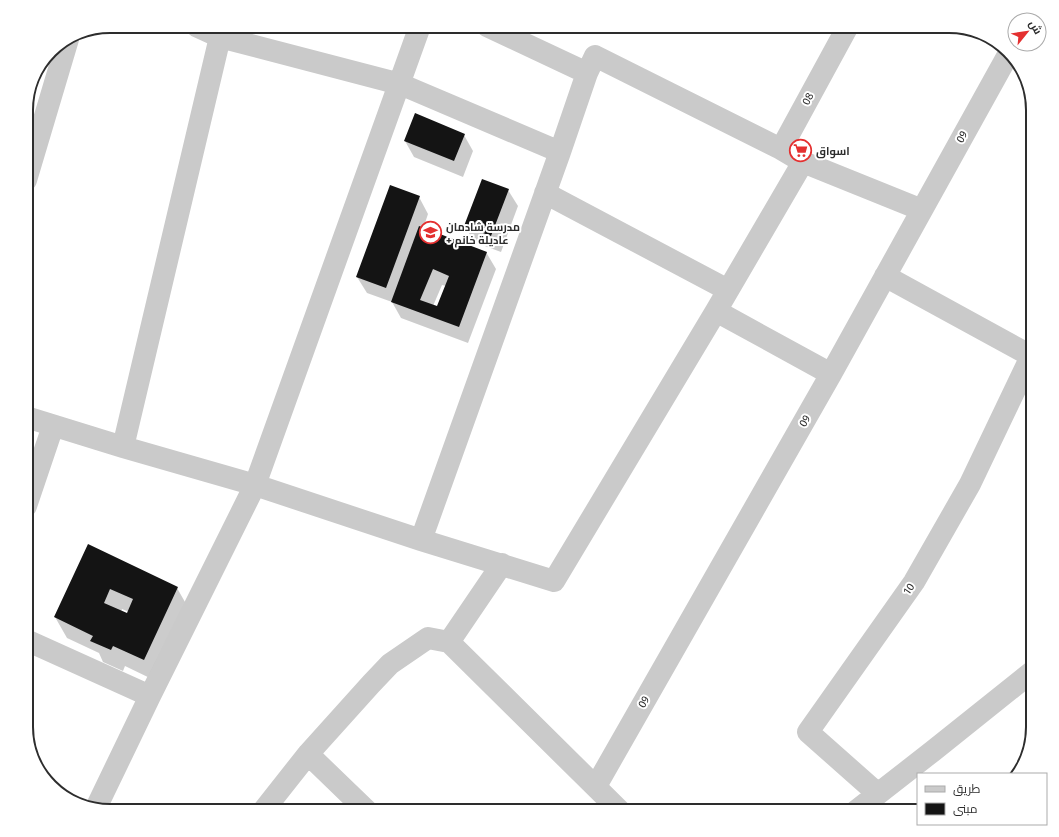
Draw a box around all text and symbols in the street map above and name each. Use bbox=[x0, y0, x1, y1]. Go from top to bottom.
north arrow bbox=[1007, 12, 1047, 52]
text: ش bbox=[1026, 18, 1044, 37]
street label: 08 bbox=[799, 91, 817, 107]
street label: 09 bbox=[953, 128, 971, 145]
supermarket icon: اسواق bbox=[787, 138, 813, 164]
place label: اسواق bbox=[816, 145, 850, 159]
school or university icon: مدرسة شادمان + عاديلة خانم bbox=[417, 220, 443, 246]
place label: مدرسة شادمان + عاديلة خانم bbox=[446, 221, 520, 248]
street label: 09 bbox=[796, 412, 814, 429]
street label: 10 bbox=[901, 581, 917, 597]
street label: 09 bbox=[635, 693, 653, 710]
legend bbox=[917, 773, 1047, 825]
text: طريق bbox=[953, 782, 981, 796]
text: مبنى bbox=[953, 802, 978, 816]

